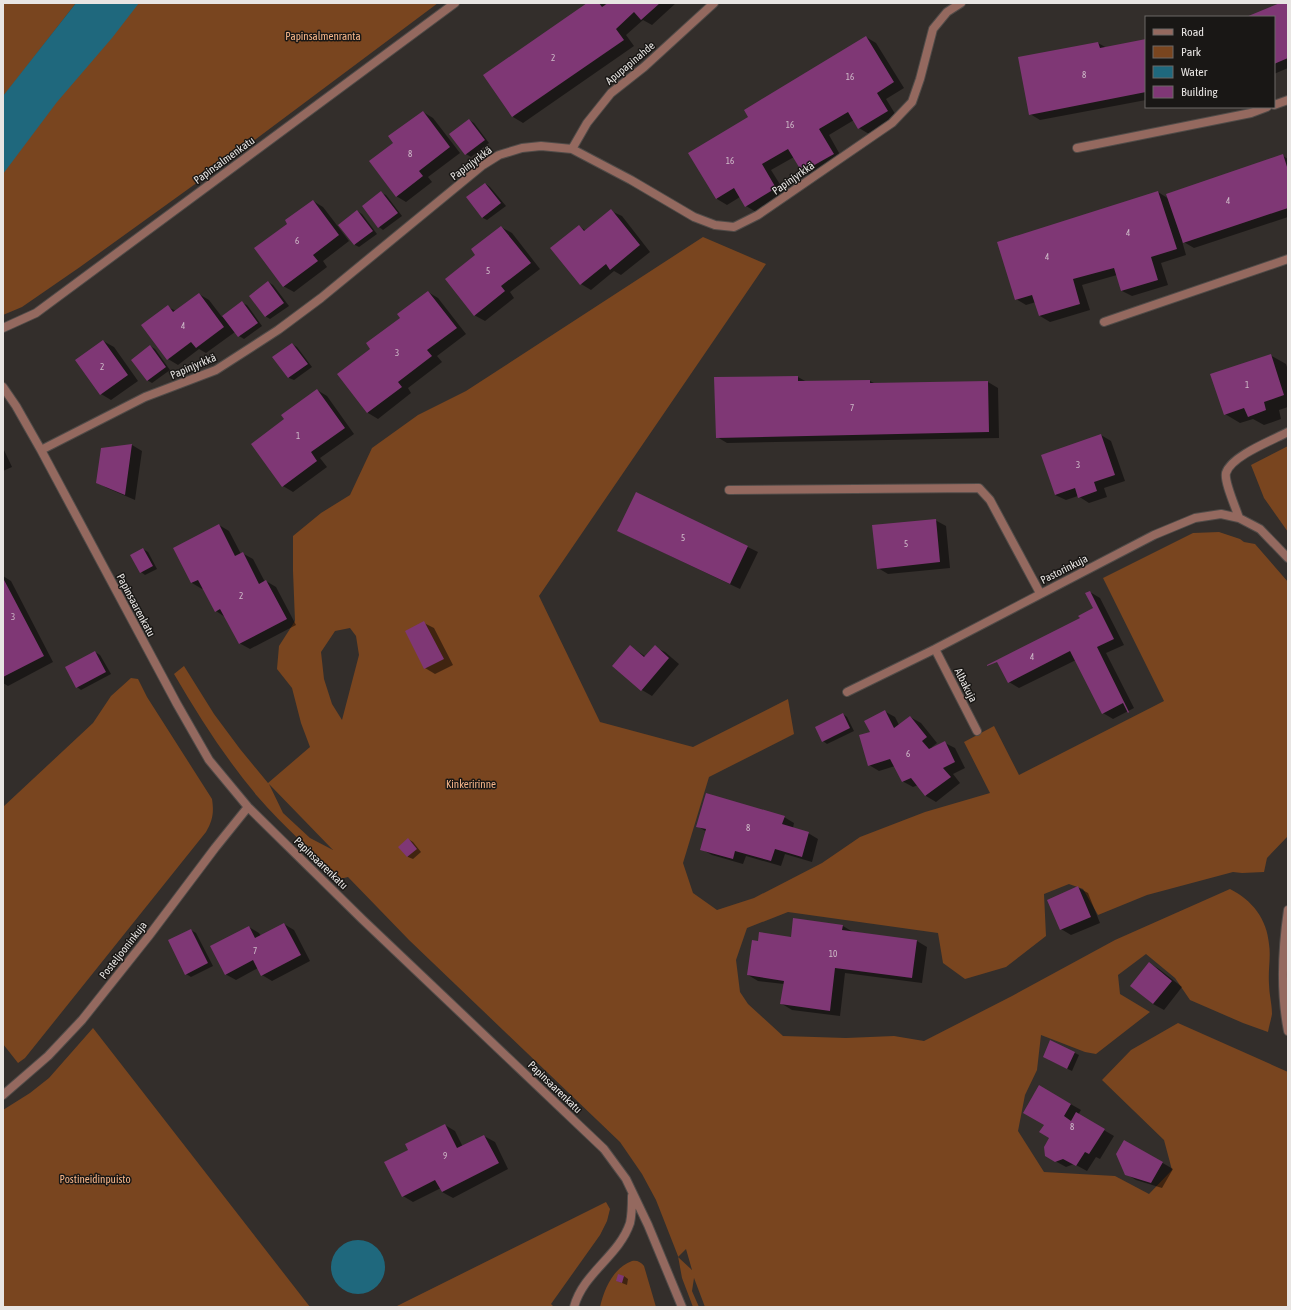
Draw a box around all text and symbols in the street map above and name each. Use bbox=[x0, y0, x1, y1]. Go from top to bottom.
legend bbox=[1145, 16, 1275, 108]
text: Road bbox=[1181, 25, 1204, 39]
park label: Papinsalmenranta bbox=[285, 30, 361, 42]
street label: Apupapinahde bbox=[603, 39, 657, 87]
text: Park bbox=[1181, 45, 1202, 59]
house number: 2 bbox=[551, 53, 555, 63]
text: Water bbox=[1181, 65, 1208, 79]
house number: 8 bbox=[1082, 70, 1086, 80]
house number: 16 bbox=[846, 72, 854, 82]
text: Building bbox=[1181, 85, 1219, 99]
house number: 16 bbox=[786, 120, 794, 130]
street label: Papinsalmenkatu bbox=[191, 134, 257, 186]
street label: Papinjyrkkä bbox=[448, 144, 494, 182]
house number: 8 bbox=[408, 149, 412, 159]
house number: 16 bbox=[726, 156, 734, 166]
street label: Papinjyrkkä bbox=[770, 159, 816, 197]
house number: 4 bbox=[1226, 196, 1230, 206]
house number: 4 bbox=[1126, 228, 1130, 238]
house number: 6 bbox=[295, 236, 299, 246]
house number: 4 bbox=[1045, 252, 1049, 262]
house number: 5 bbox=[486, 266, 490, 276]
house number: 4 bbox=[181, 321, 185, 331]
house number: 3 bbox=[395, 348, 399, 358]
street label: Papinjyrkkä bbox=[168, 351, 218, 381]
house number: 2 bbox=[100, 362, 104, 372]
house number: 1 bbox=[1245, 380, 1249, 390]
house number: 7 bbox=[850, 403, 854, 413]
house number: 1 bbox=[296, 431, 300, 441]
house number: 3 bbox=[1076, 460, 1080, 470]
house number: 5 bbox=[681, 533, 685, 543]
house number: 5 bbox=[904, 539, 908, 549]
street label: Pastorinkuja bbox=[1038, 552, 1090, 586]
street label: Papinsaarenkatu bbox=[114, 572, 158, 638]
house number: 2 bbox=[239, 591, 243, 601]
house number: 3 bbox=[11, 612, 15, 622]
house number: 4 bbox=[1030, 652, 1034, 662]
street label: Albakuja bbox=[952, 666, 980, 704]
house number: 6 bbox=[906, 749, 910, 759]
park label: Kinkeririnne bbox=[446, 778, 496, 790]
house number: 8 bbox=[746, 823, 750, 833]
street label: Papinsaarenkatu bbox=[292, 835, 350, 891]
street label: Posteljooninkuja bbox=[97, 919, 149, 981]
house number: 7 bbox=[253, 946, 257, 956]
house number: 10 bbox=[829, 949, 837, 959]
street label: Papinsaarenkatu bbox=[526, 1059, 584, 1115]
house number: 8 bbox=[1070, 1122, 1074, 1132]
house number: 9 bbox=[443, 1151, 447, 1161]
park label: Postineidinpuisto bbox=[59, 1173, 131, 1185]

